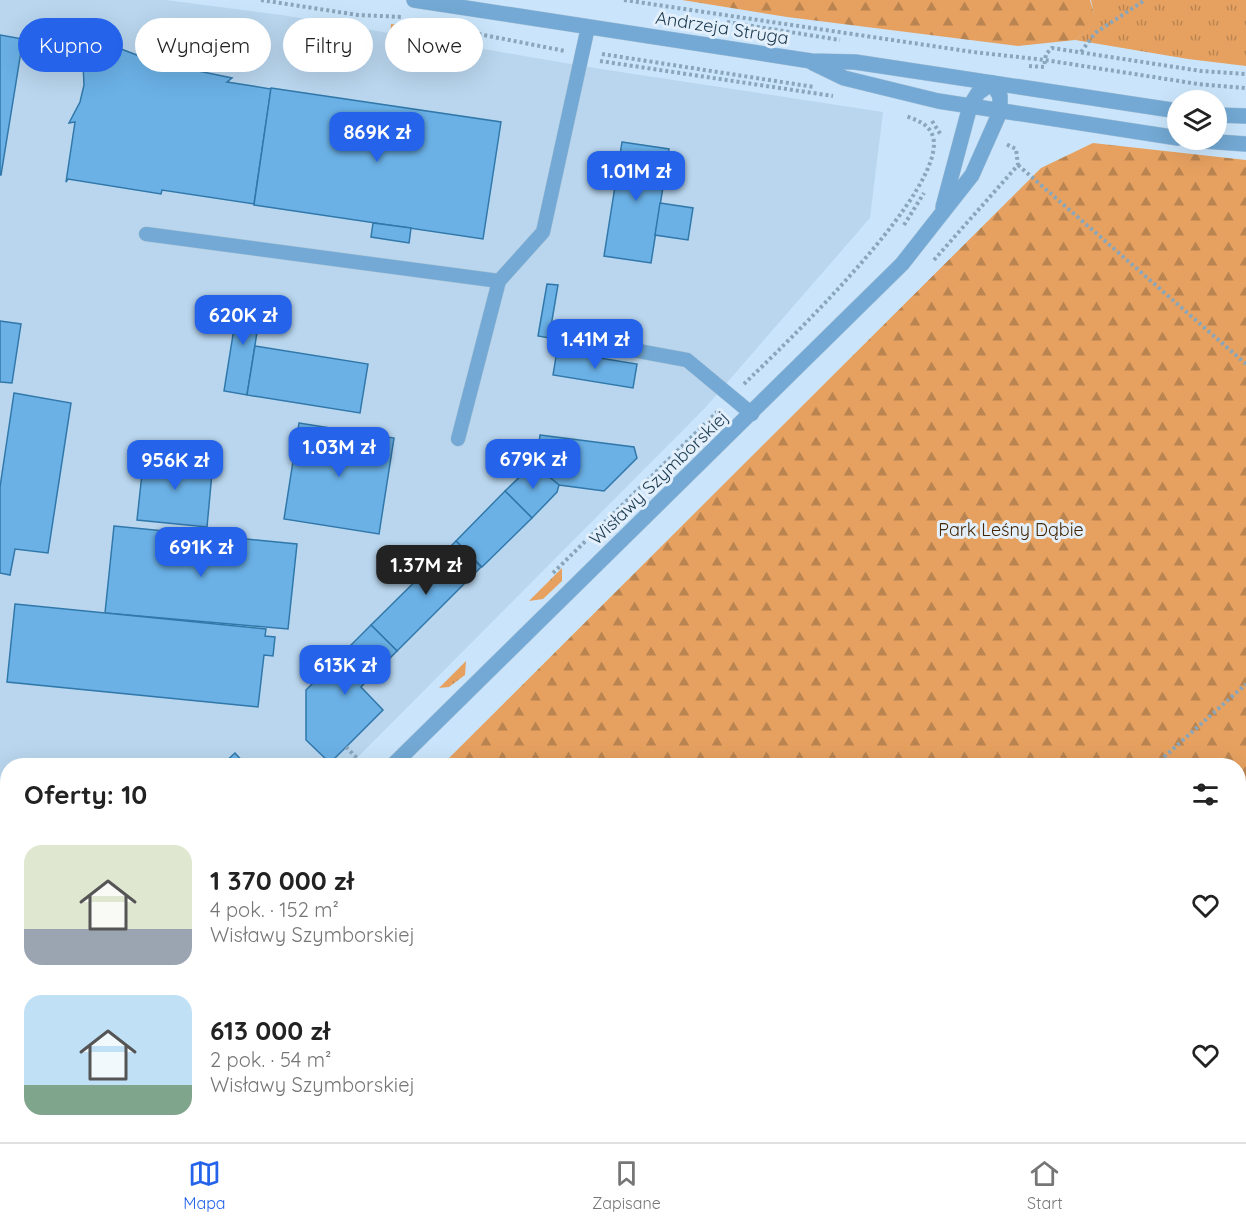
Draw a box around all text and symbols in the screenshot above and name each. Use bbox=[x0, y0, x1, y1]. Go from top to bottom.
street label: Andrzeja Struga bbox=[654, 6, 790, 49]
chip: Kupno bbox=[18, 18, 123, 72]
chip: Wynajem bbox=[135, 18, 271, 72]
chip: Filtry bbox=[283, 18, 373, 72]
chip: Nowe bbox=[385, 18, 483, 72]
map controls bbox=[1167, 90, 1227, 150]
button: layers bbox=[1167, 90, 1227, 150]
pin: 869K zł bbox=[322, 112, 432, 163]
text: 869K zł bbox=[343, 119, 411, 144]
pin: 1.01M zł bbox=[574, 151, 698, 202]
text: 1.01M zł bbox=[601, 158, 671, 183]
pin: 620K zł bbox=[188, 295, 298, 346]
text: 620K zł bbox=[209, 302, 277, 327]
pin: 1.41M zł bbox=[533, 319, 657, 370]
text: 1.41M zł bbox=[561, 326, 629, 351]
street label: Wisławy Szymborskiej bbox=[584, 405, 733, 550]
pin: 1.03M zł bbox=[277, 427, 401, 478]
text: 1.03M zł bbox=[303, 434, 375, 459]
pin: 679K zł bbox=[478, 439, 588, 490]
pin: 956K zł bbox=[120, 440, 230, 491]
text: 679K zł bbox=[499, 446, 567, 471]
text: 956K zł bbox=[141, 447, 209, 472]
park label: Park Leśny Dąbie bbox=[938, 518, 1084, 541]
pin: 691K zł bbox=[146, 527, 256, 578]
text: 691K zł bbox=[169, 534, 233, 559]
pin: 1.37M zł bbox=[364, 545, 488, 596]
text: 1.37M zł bbox=[390, 552, 462, 577]
pin: 613K zł bbox=[290, 645, 400, 696]
text: 613K zł bbox=[314, 652, 376, 677]
text: Oferty: 10 bbox=[24, 778, 147, 811]
icon: filters bbox=[1189, 778, 1222, 811]
text: 1 370 000 zł bbox=[210, 864, 354, 897]
icon: home bbox=[72, 869, 144, 941]
icon: heart bbox=[1189, 889, 1222, 922]
text: 4 pok. · 152 m² bbox=[210, 897, 339, 922]
text: Wisławy Szymborskiej bbox=[210, 922, 415, 947]
text: 613 000 zł bbox=[210, 1014, 330, 1047]
icon: home bbox=[72, 1019, 144, 1091]
icon: heart bbox=[1189, 1039, 1222, 1072]
text: 2 pok. · 54 m² bbox=[210, 1047, 331, 1072]
text: Wisławy Szymborskiej bbox=[210, 1072, 415, 1097]
tab: Mapa bbox=[183, 1157, 226, 1213]
tab: Zapisane bbox=[592, 1157, 661, 1213]
tab: Start bbox=[1027, 1157, 1063, 1213]

